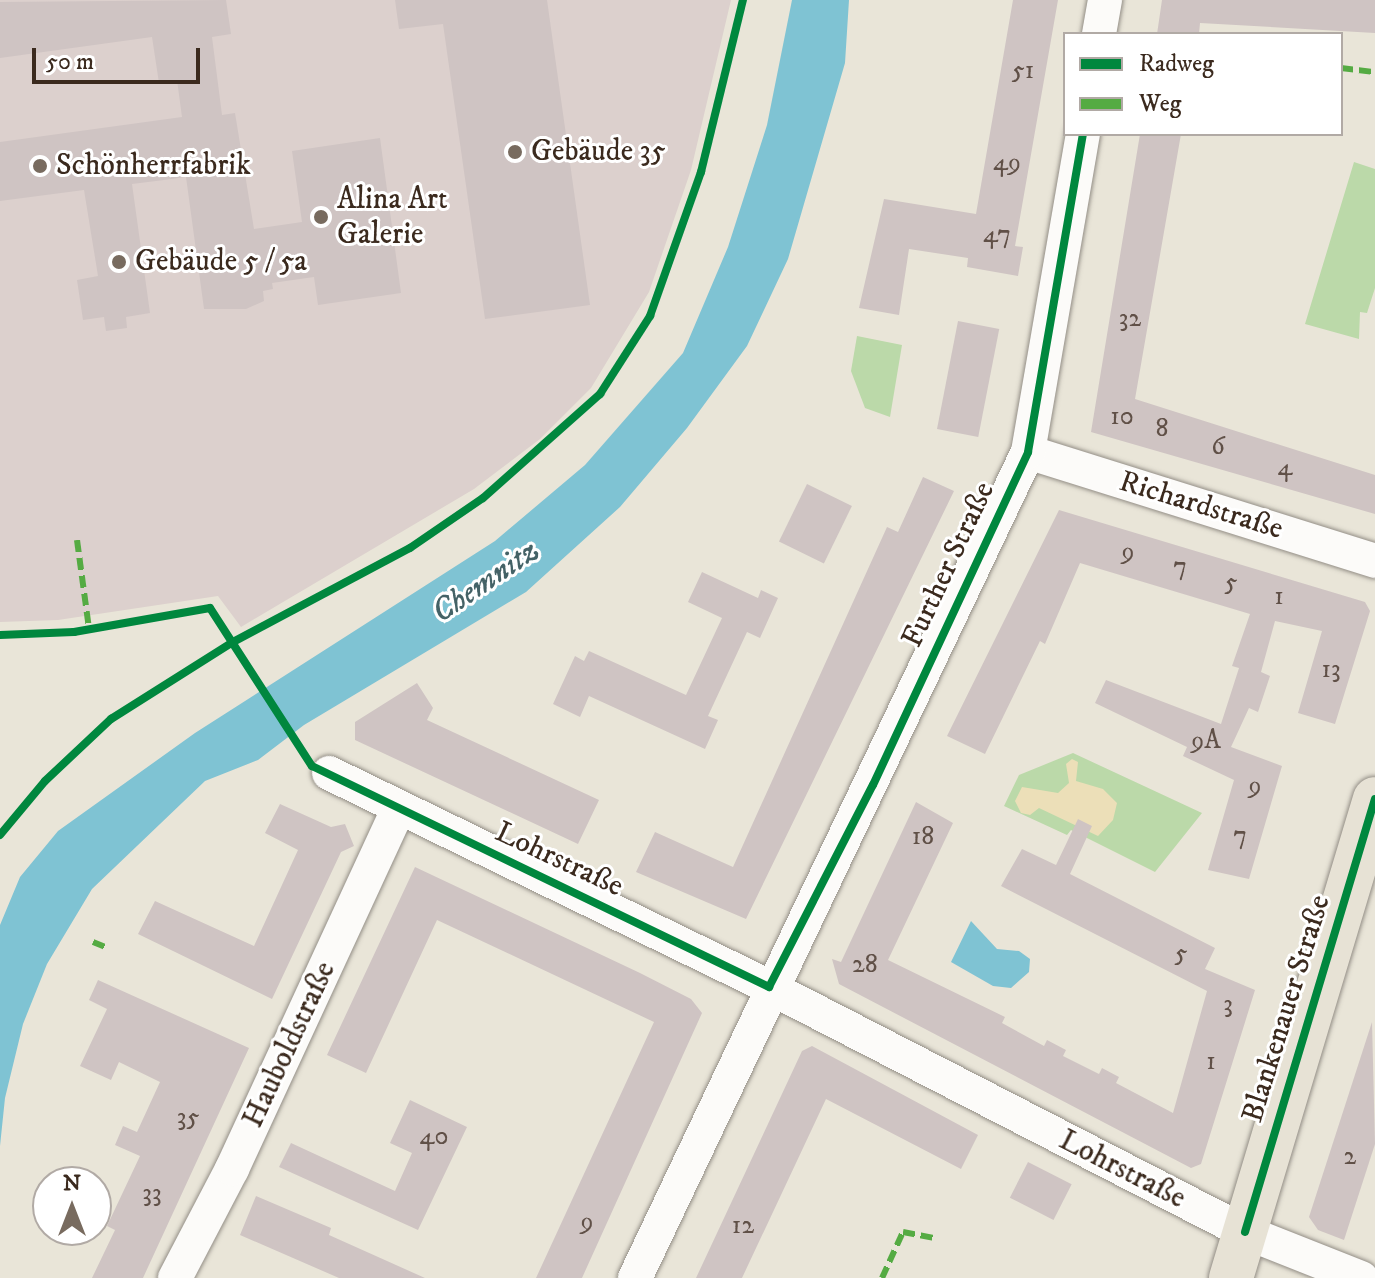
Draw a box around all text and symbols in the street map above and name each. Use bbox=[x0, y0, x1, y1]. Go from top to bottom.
scale bar bbox=[36, 32, 204, 82]
legend bbox=[1063, 32, 1343, 136]
text: 50 m bbox=[46, 47, 94, 77]
text: Radweg bbox=[1139, 49, 1214, 79]
house number: 51 bbox=[1012, 55, 1034, 87]
text: Weg bbox=[1139, 89, 1181, 119]
place label: Gebäude 35 bbox=[531, 134, 666, 170]
marker: Gebäude 35 bbox=[506, 143, 524, 161]
house number: 49 bbox=[993, 147, 1021, 179]
place label: Schönherrfabrik bbox=[56, 148, 251, 184]
marker: Schönherrfabrik bbox=[31, 157, 49, 175]
place label: Alina Art Galerie bbox=[337, 182, 448, 252]
marker: Alina Art Galerie bbox=[312, 208, 330, 226]
house number: 47 bbox=[983, 219, 1011, 251]
place label: Gebäude 5 / 5a bbox=[135, 244, 307, 280]
marker: Gebäude 5 / 5a bbox=[110, 253, 128, 271]
house number: 32 bbox=[1119, 303, 1141, 335]
house number: 10 bbox=[1110, 401, 1134, 433]
house number: 8 bbox=[1155, 413, 1169, 445]
house number: 6 bbox=[1211, 431, 1225, 463]
house number: 4 bbox=[1278, 452, 1292, 484]
street label: Richardstraße bbox=[1115, 464, 1287, 548]
street label: Further Straße bbox=[895, 477, 1003, 653]
water label: Chemnitz bbox=[425, 532, 547, 632]
house number: 9 bbox=[1122, 536, 1134, 568]
house number: 7 bbox=[1173, 551, 1187, 583]
house number: 5 bbox=[1225, 567, 1237, 599]
house number: 1 bbox=[1274, 581, 1284, 613]
house number: 13 bbox=[1321, 654, 1341, 686]
house number: 9A bbox=[1191, 725, 1221, 757]
house number: 9 bbox=[1249, 770, 1261, 802]
street label: Lohrstraße bbox=[489, 815, 629, 905]
house number: 7 bbox=[1233, 820, 1247, 852]
house number: 18 bbox=[912, 821, 934, 853]
street label: Blankenauer Straße bbox=[1235, 891, 1339, 1127]
house number: 5 bbox=[1175, 938, 1187, 970]
house number: 28 bbox=[852, 949, 878, 981]
street label: Hauboldstraße bbox=[236, 956, 344, 1134]
house number: 3 bbox=[1223, 989, 1233, 1021]
house number: 1 bbox=[1206, 1046, 1216, 1078]
house number: 35 bbox=[177, 1102, 199, 1134]
house number: 40 bbox=[420, 1121, 448, 1153]
street label: Lohrstraße bbox=[1053, 1123, 1191, 1217]
house number: 2 bbox=[1344, 1141, 1356, 1173]
north arrow bbox=[32, 1166, 112, 1246]
text: N bbox=[63, 1170, 81, 1197]
house number: 33 bbox=[142, 1178, 162, 1210]
house number: 9 bbox=[581, 1206, 593, 1238]
house number: 12 bbox=[732, 1210, 754, 1242]

